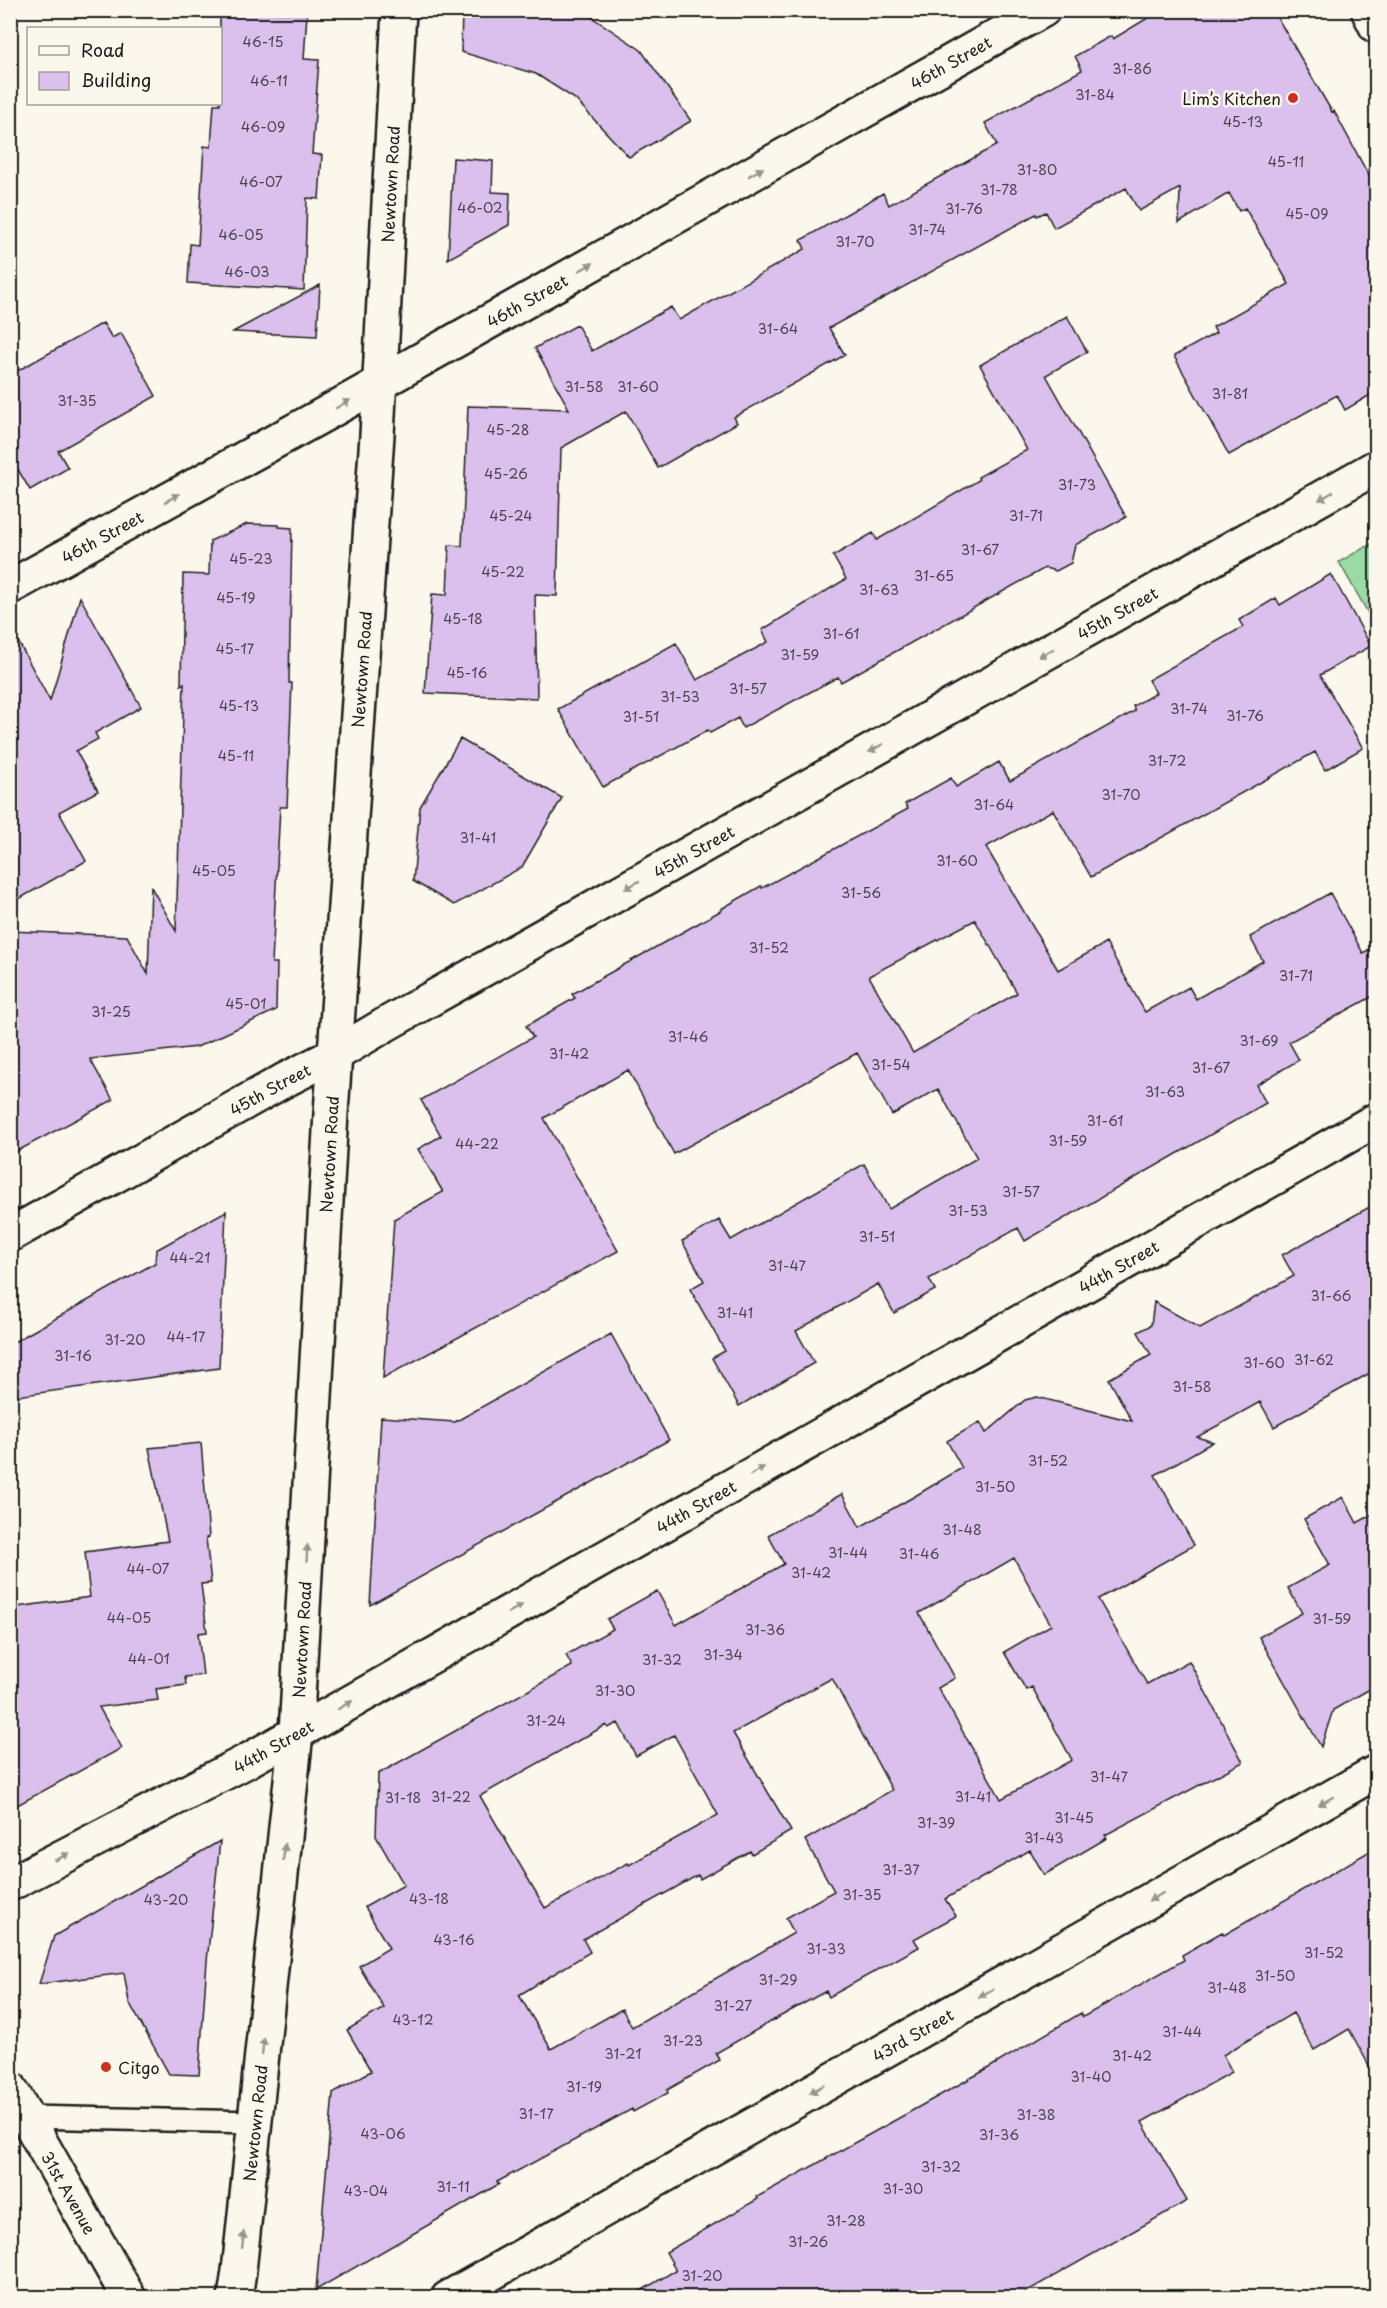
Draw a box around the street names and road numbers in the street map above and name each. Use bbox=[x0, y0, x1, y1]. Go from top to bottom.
street label: 46th Street bbox=[905, 29, 996, 95]
street label: Newtown Road bbox=[375, 125, 405, 243]
street label: 46th Street bbox=[482, 268, 572, 333]
street label: 46th Street bbox=[57, 504, 148, 569]
street label: 45th Street bbox=[1072, 580, 1162, 645]
street label: Newtown Road bbox=[345, 610, 377, 729]
street label: 45th Street bbox=[649, 818, 739, 883]
street label: 45th Street bbox=[225, 1057, 315, 1121]
street label: Newtown Road bbox=[313, 1095, 344, 1213]
street label: 44th Street bbox=[1074, 1234, 1163, 1299]
street label: 44th Street bbox=[651, 1474, 741, 1539]
street label: Newtown Road bbox=[286, 1580, 317, 1699]
street label: 44th Street bbox=[229, 1714, 318, 1778]
street label: 43rd Street bbox=[868, 2002, 958, 2067]
street label: Newtown Road bbox=[237, 2064, 273, 2183]
street label: 31st Avenue bbox=[36, 2146, 102, 2239]

